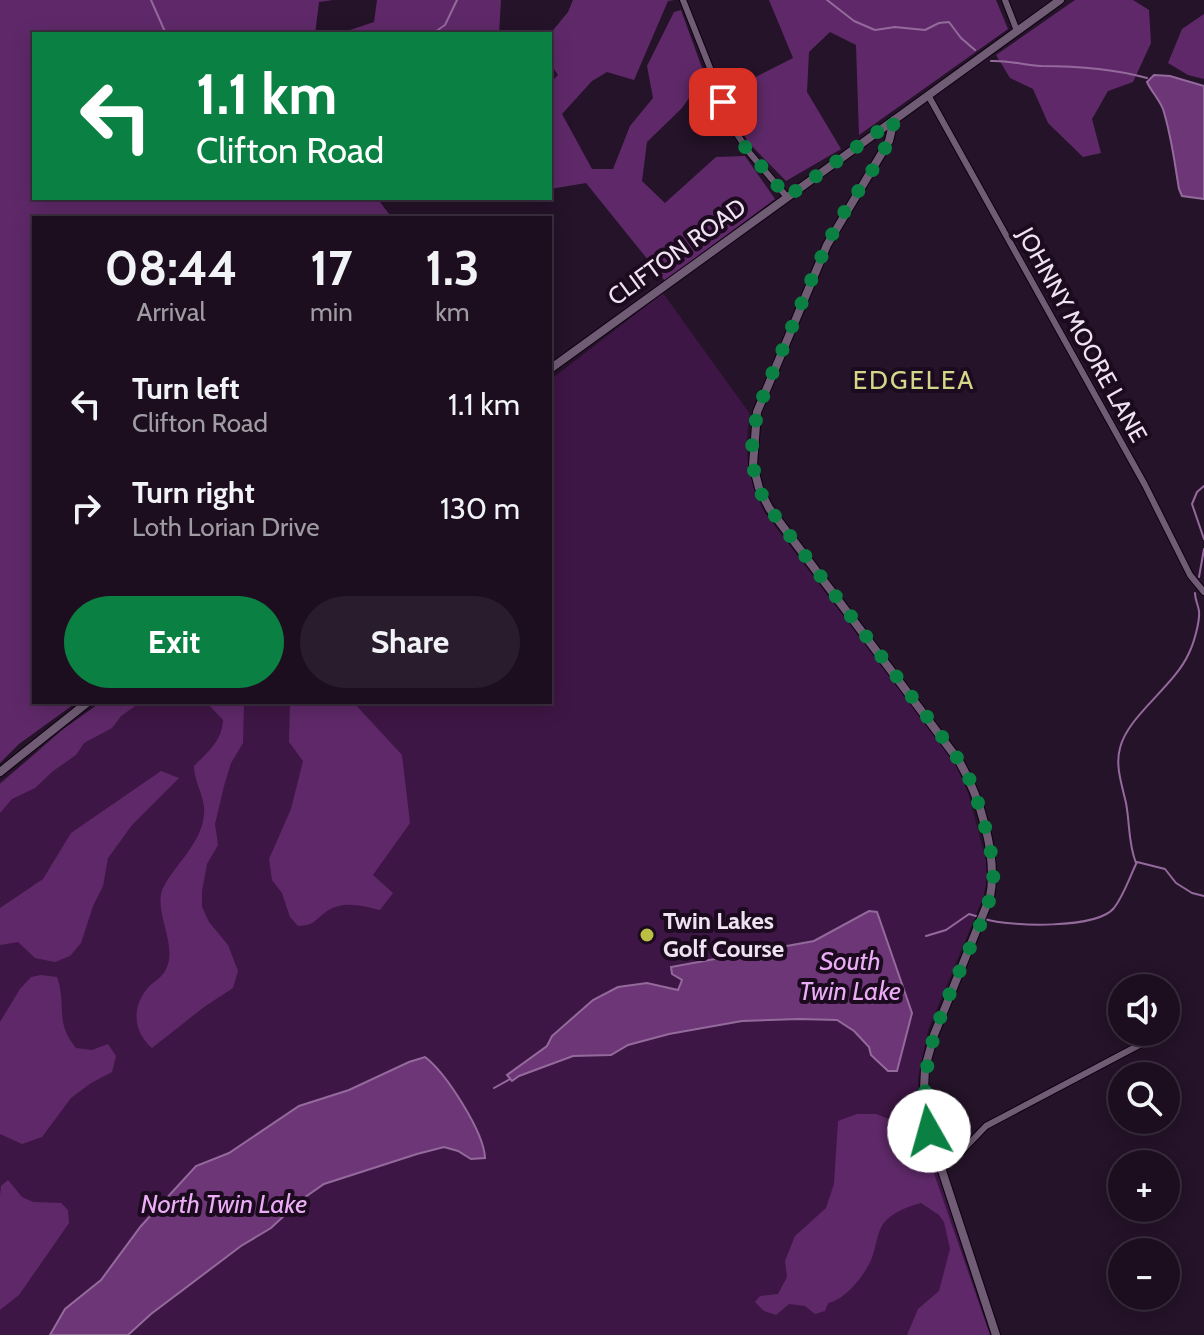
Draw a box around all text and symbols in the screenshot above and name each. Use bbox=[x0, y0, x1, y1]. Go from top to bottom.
text: 1.1 km bbox=[196, 60, 337, 128]
icon: left bbox=[64, 64, 168, 168]
pin bbox=[689, 68, 757, 136]
icon: arrive bbox=[701, 80, 745, 124]
text: Clifton Road bbox=[196, 128, 384, 172]
street label: CLIFTON ROAD bbox=[602, 192, 751, 311]
street label: JOHNNY MOORE LANE bbox=[1011, 222, 1154, 447]
text: 08:44 bbox=[104, 239, 238, 297]
text: 17 bbox=[310, 239, 353, 297]
text: 1.3 bbox=[425, 239, 480, 297]
text: Arrival bbox=[136, 296, 206, 328]
text: min bbox=[310, 296, 353, 328]
text: km bbox=[435, 296, 470, 328]
district label: EDGELEA bbox=[853, 364, 975, 396]
text: Turn left bbox=[132, 370, 240, 407]
icon: left bbox=[64, 382, 108, 426]
text: 1.1 km bbox=[448, 386, 520, 423]
text: Clifton Road bbox=[132, 407, 268, 439]
text: Turn right bbox=[132, 474, 255, 511]
icon: right bbox=[64, 486, 108, 530]
text: 130 m bbox=[440, 490, 520, 527]
text: Loth Lorian Drive bbox=[132, 511, 320, 543]
button: Exit bbox=[64, 596, 284, 688]
button: Share bbox=[300, 596, 520, 688]
place label: Twin Lakes Golf Course bbox=[663, 906, 784, 963]
marker: Twin Lakes Golf Course bbox=[638, 926, 656, 944]
water label: South Twin Lake bbox=[799, 945, 901, 1007]
map controls bbox=[1108, 974, 1180, 1310]
button: sound bbox=[1108, 974, 1180, 1046]
button: search bbox=[1108, 1062, 1180, 1134]
position arrow bbox=[887, 1089, 971, 1173]
button: + bbox=[1108, 1150, 1180, 1222]
water label: North Twin Lake bbox=[141, 1188, 307, 1220]
button: − bbox=[1108, 1238, 1180, 1310]

